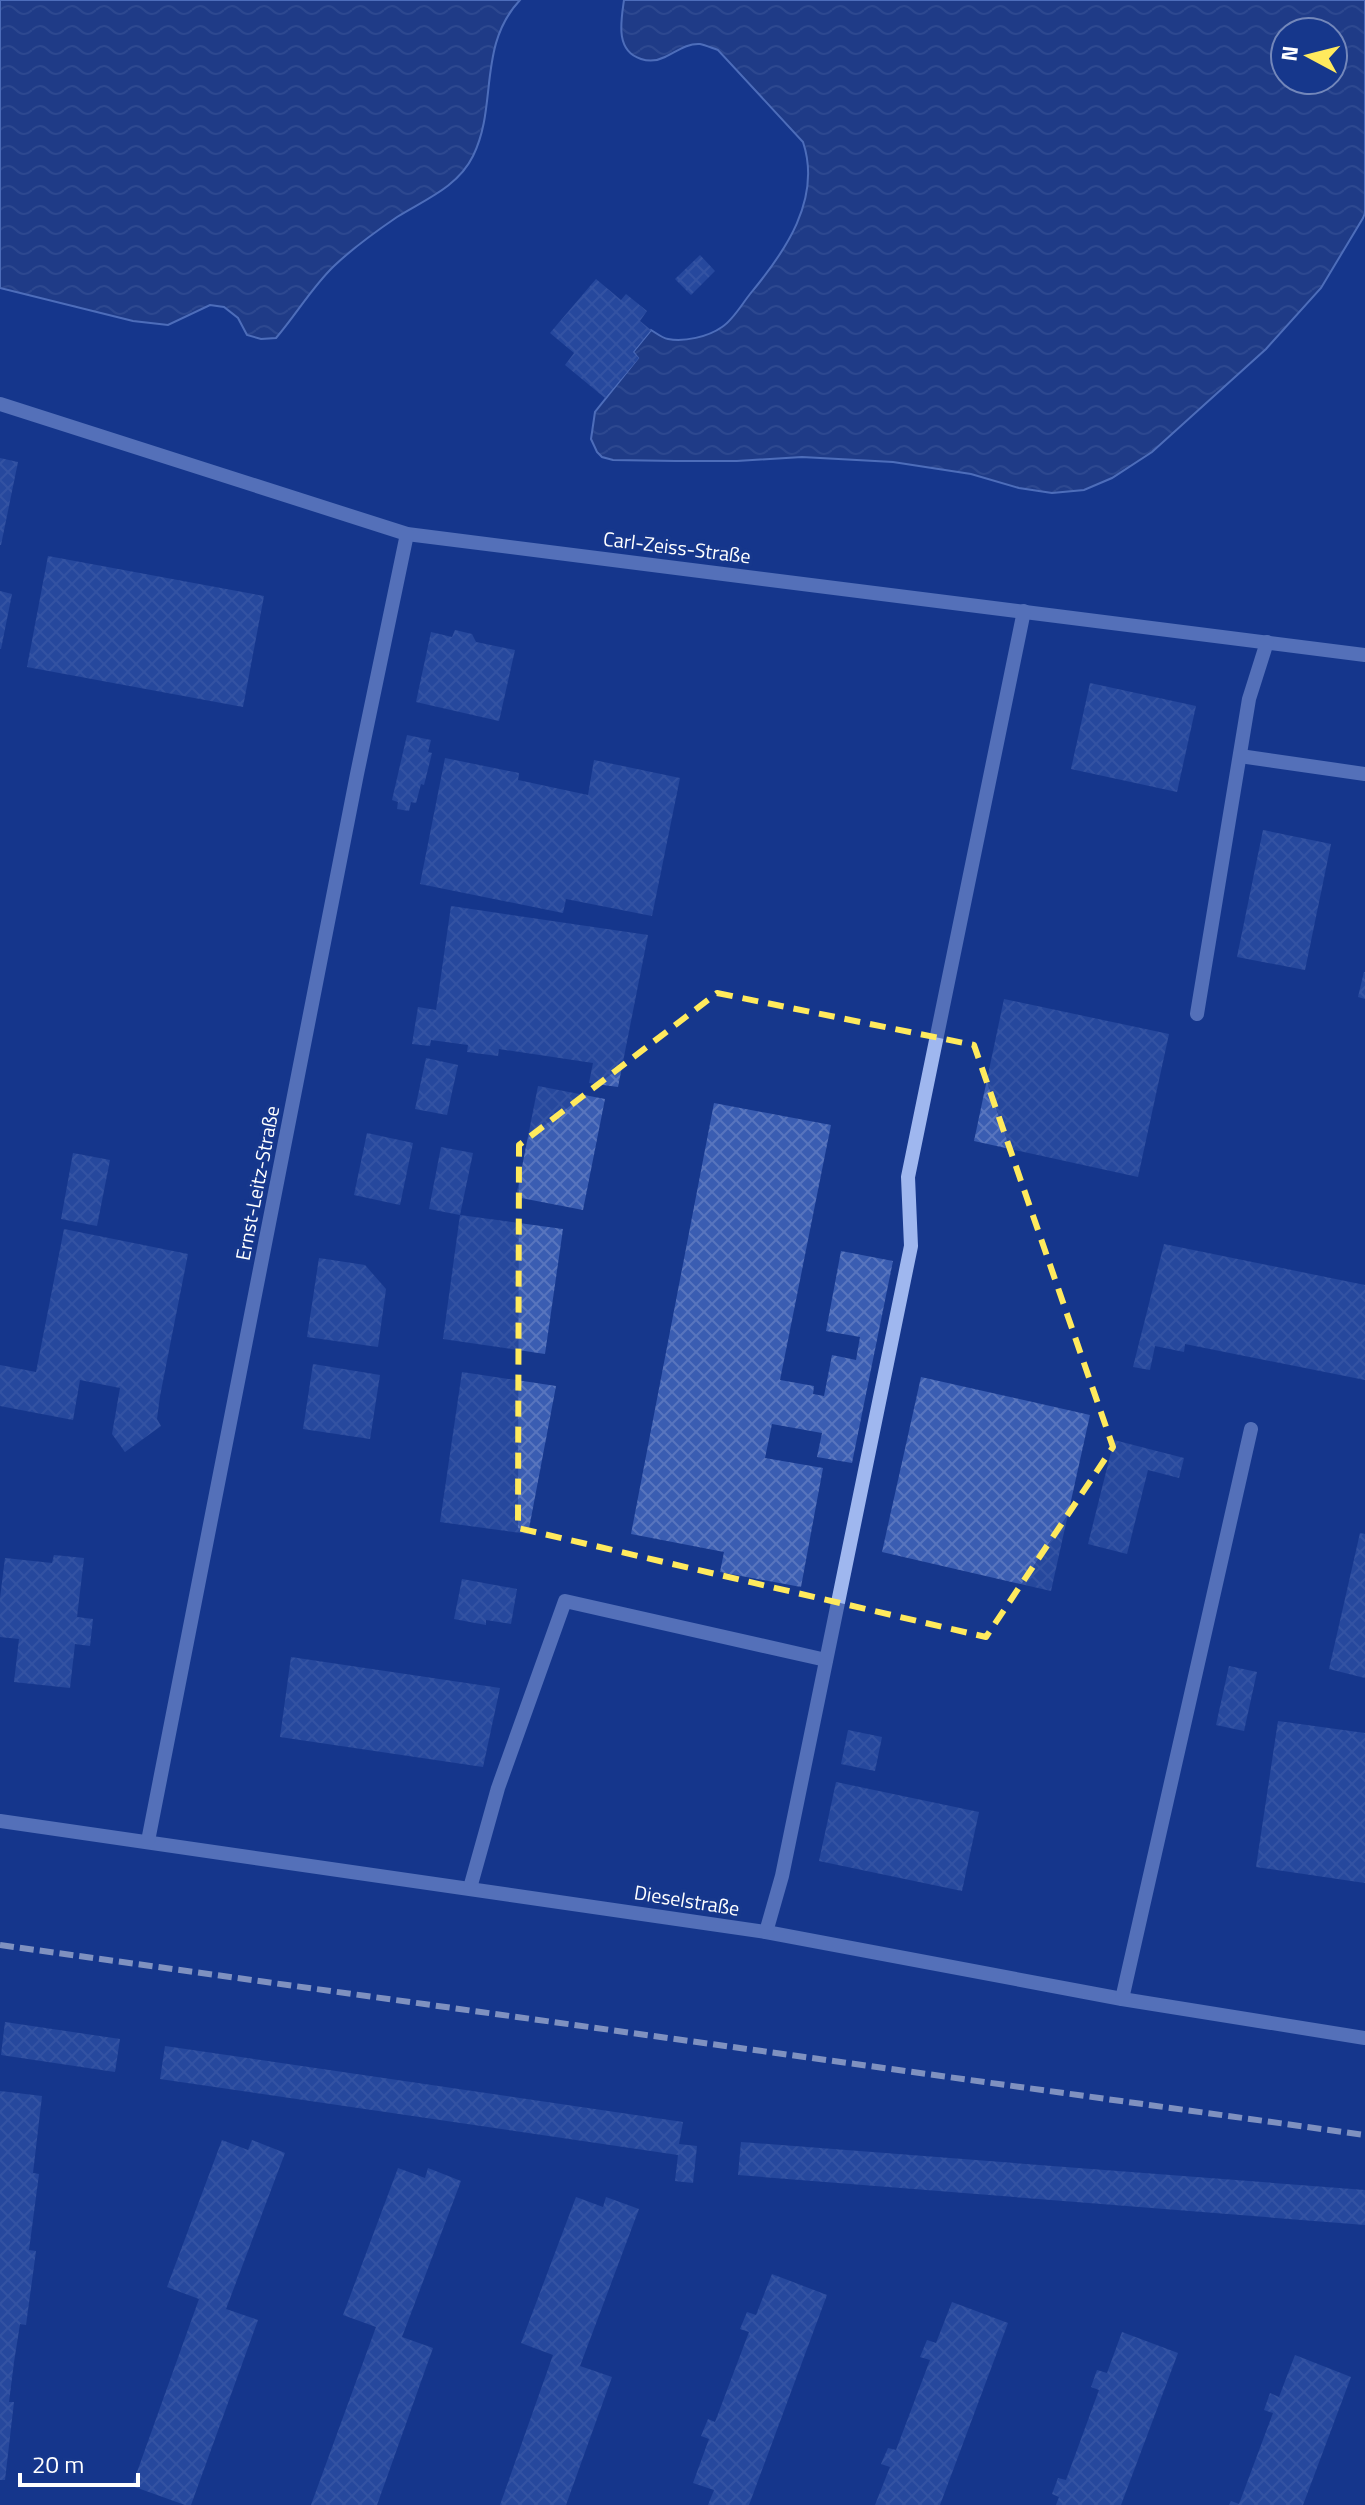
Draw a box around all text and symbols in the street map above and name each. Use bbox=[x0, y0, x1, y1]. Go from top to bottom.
north arrow bbox=[1269, 16, 1349, 96]
text: N bbox=[1271, 44, 1307, 63]
street label: Carl-Zeiss-Straße bbox=[601, 523, 753, 571]
street label: Ernst-Leitz-Straße bbox=[227, 1103, 287, 1263]
street label: Dieselstraße bbox=[632, 1876, 742, 1924]
scale bar bbox=[20, 2437, 138, 2487]
text: 20 m bbox=[32, 2446, 84, 2482]

